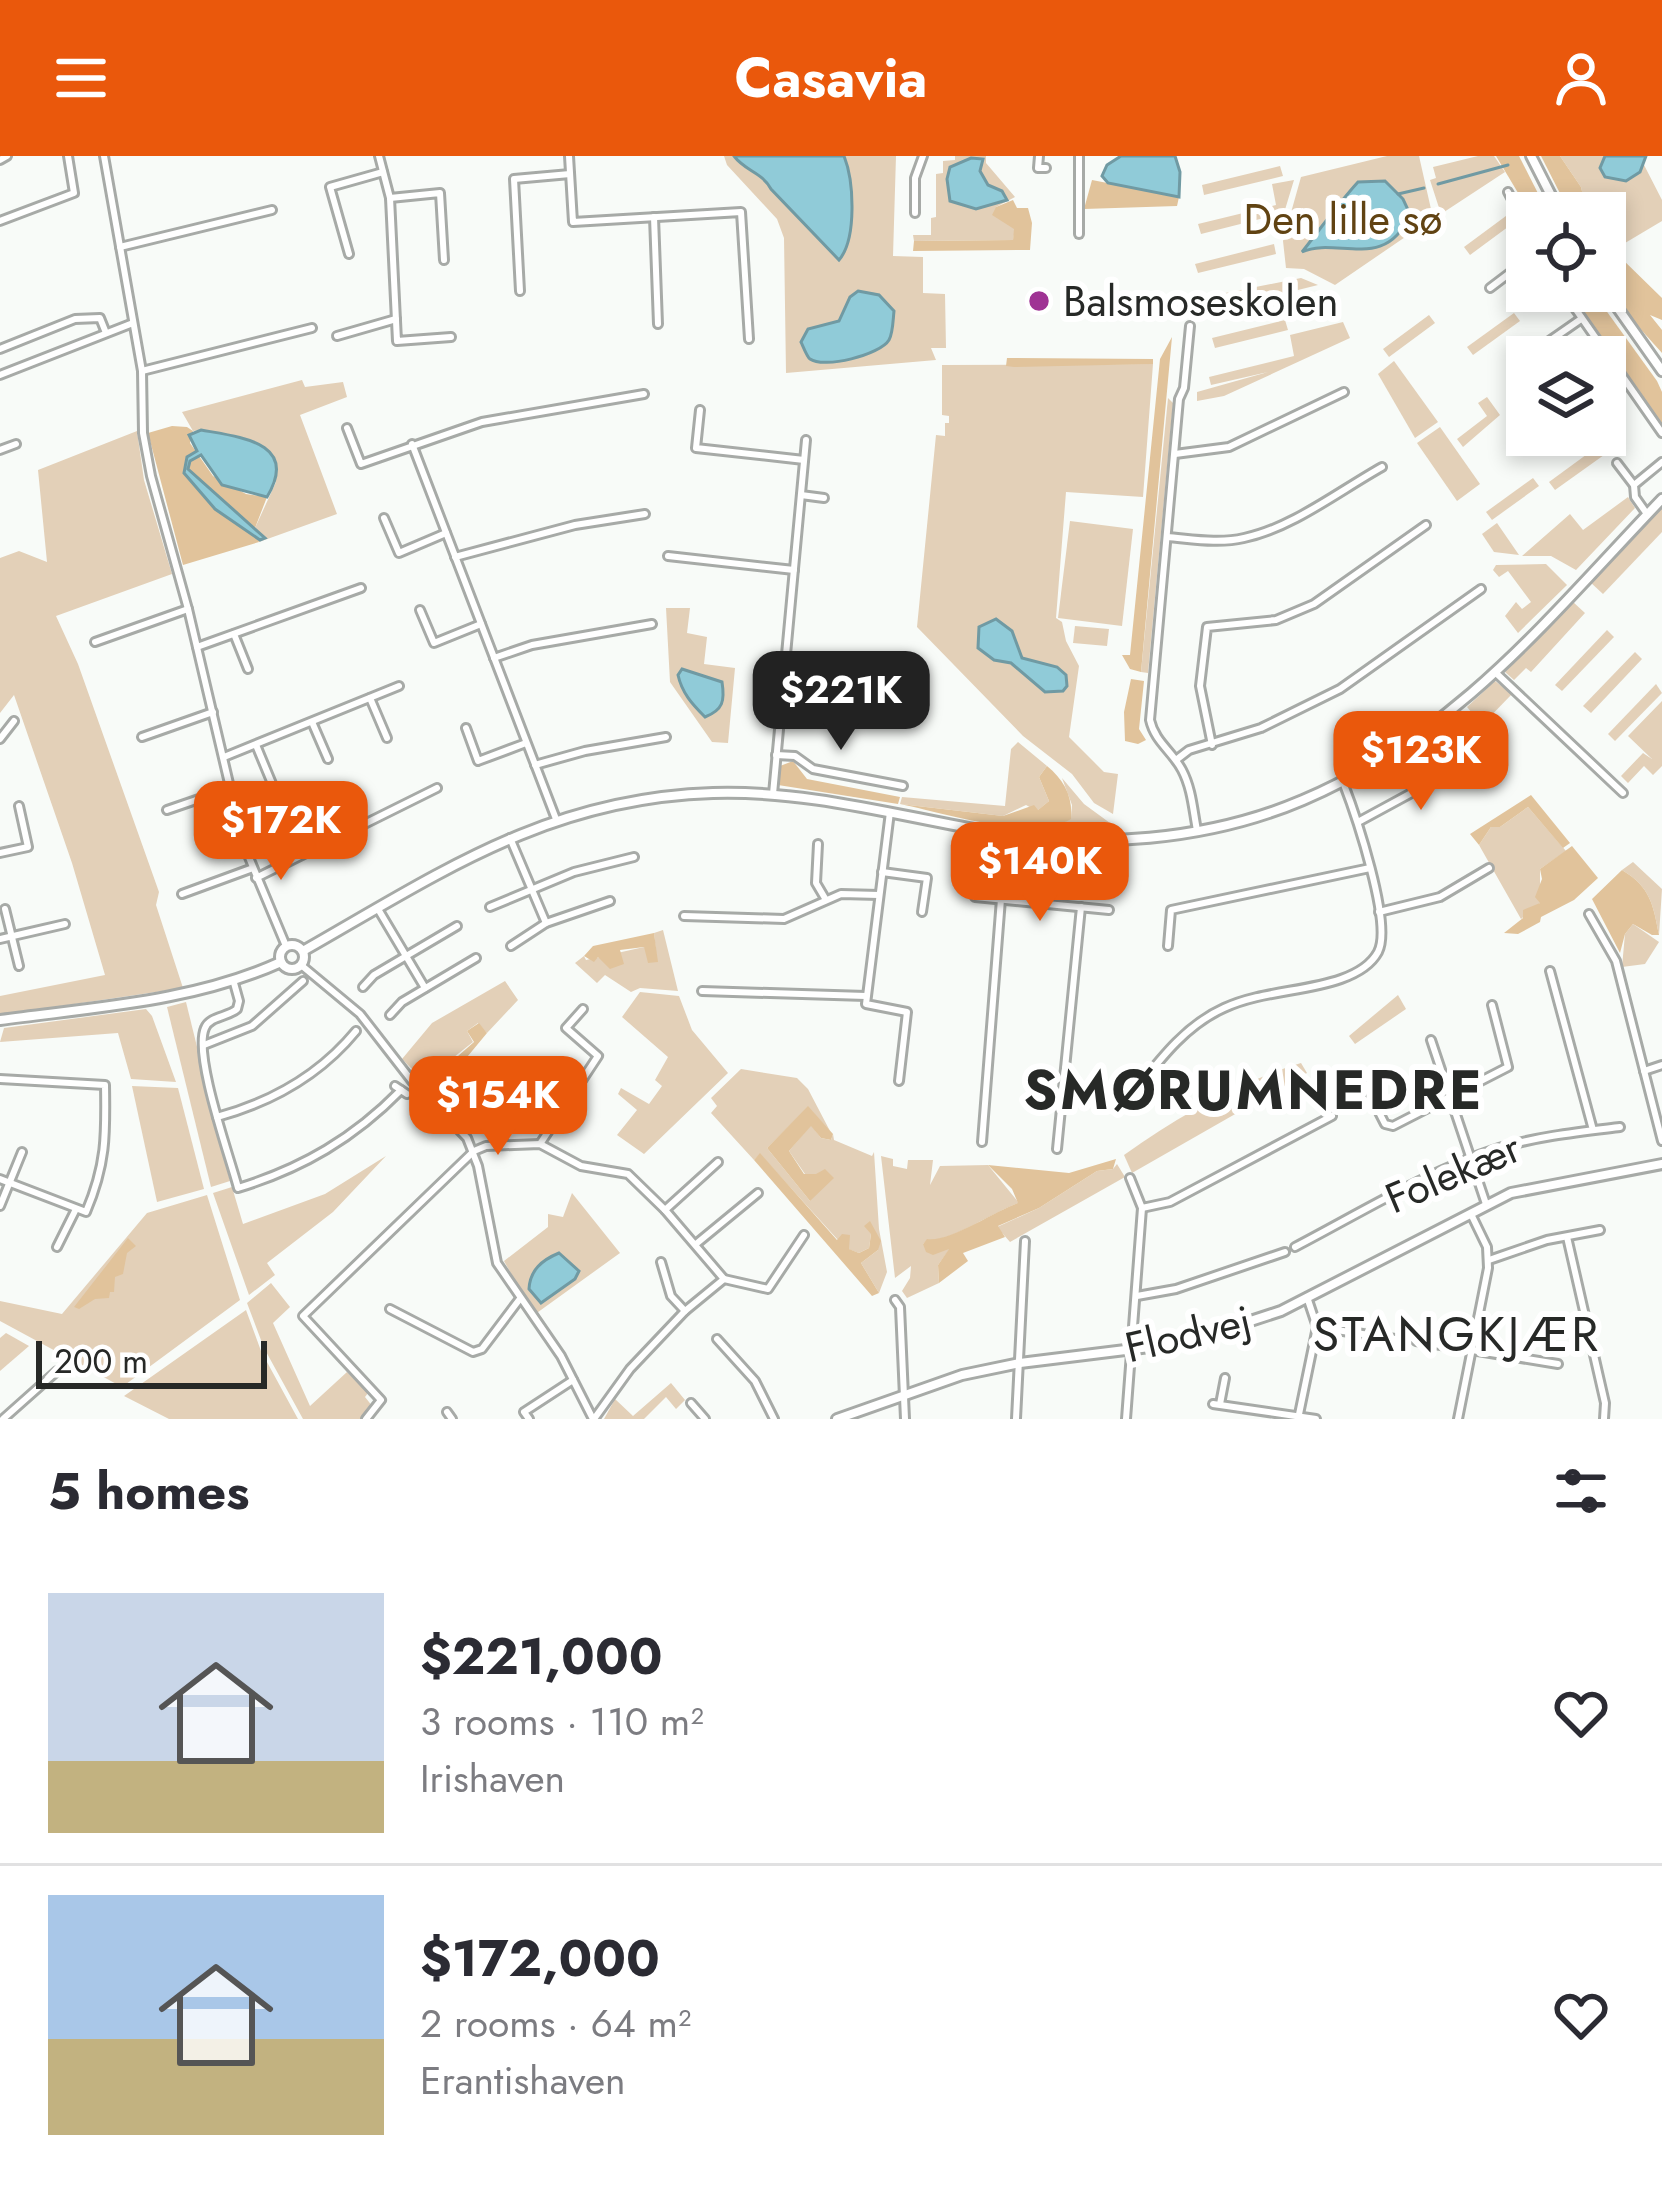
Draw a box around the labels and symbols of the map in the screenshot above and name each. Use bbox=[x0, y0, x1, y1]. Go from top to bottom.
park label: Den lille sø bbox=[1244, 189, 1442, 250]
place label: Balsmoseskolen bbox=[1063, 271, 1339, 332]
marker: Balsmoseskolen bbox=[1026, 288, 1052, 314]
pin: $221K bbox=[757, 651, 925, 753]
pin: $123K bbox=[1337, 711, 1505, 813]
pin: $172K bbox=[197, 781, 365, 883]
pin: $140K bbox=[956, 822, 1124, 924]
district label: SMØRUMNEDRE bbox=[1024, 1051, 1484, 1129]
pin: $154K bbox=[414, 1056, 582, 1158]
street label: Folekær bbox=[1376, 1117, 1531, 1229]
street label: Flodvej bbox=[1119, 1290, 1257, 1378]
district label: STANGKJÆR bbox=[1313, 1300, 1601, 1369]
scale bar bbox=[36, 1335, 267, 1388]

